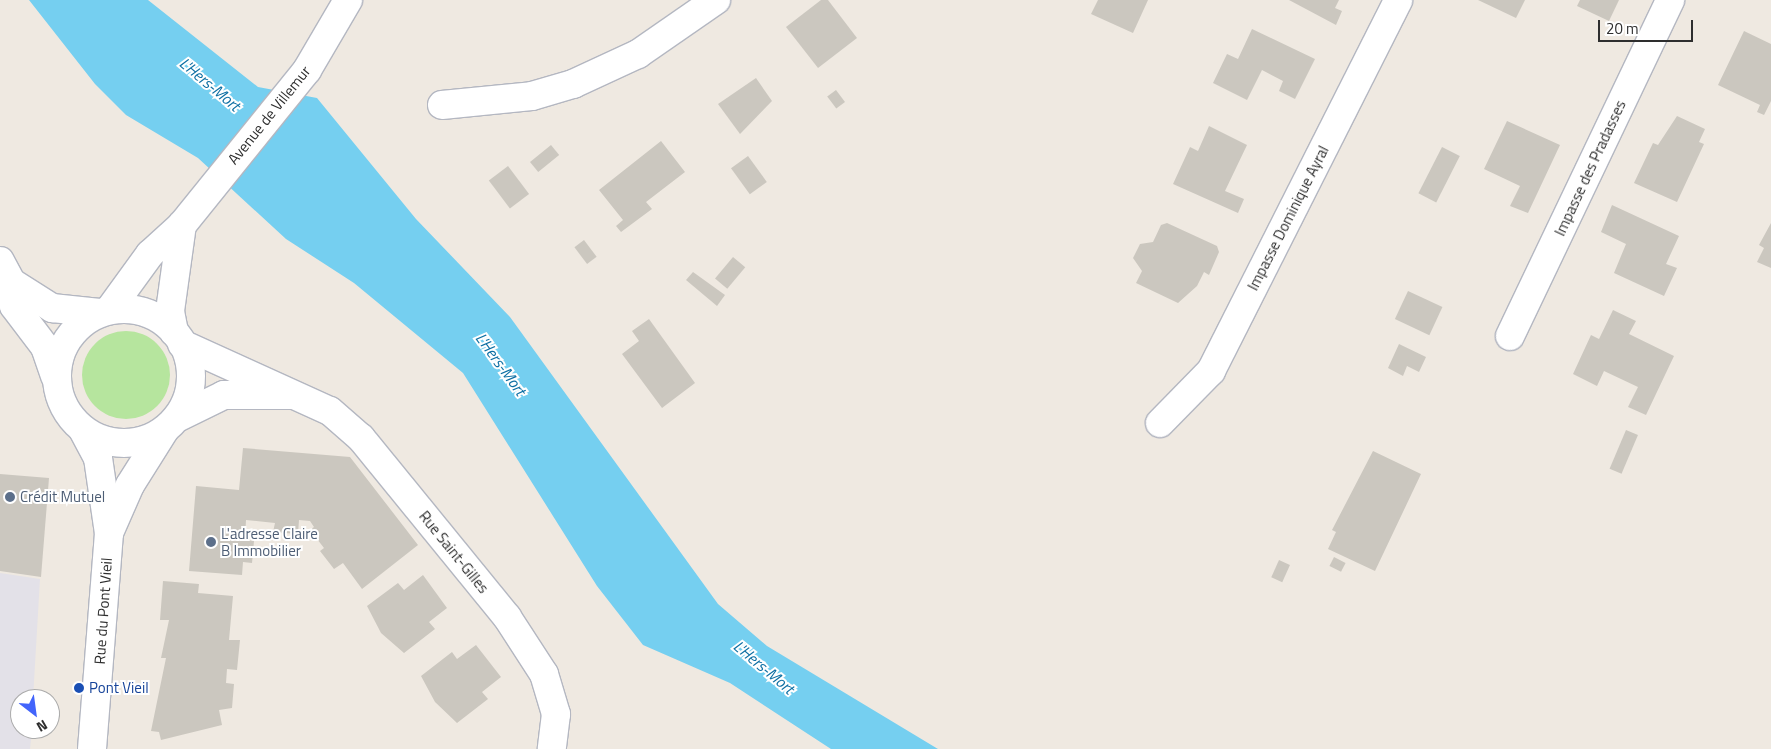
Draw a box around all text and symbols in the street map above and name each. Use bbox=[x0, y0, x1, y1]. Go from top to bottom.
scale bar bbox=[1601, 10, 1696, 42]
text: 20 m bbox=[1606, 17, 1639, 40]
water label: L'Hers-Mort bbox=[176, 53, 244, 115]
street label: Avenue de Villemur bbox=[224, 62, 314, 168]
street label: Impasse des Pradasses bbox=[1551, 97, 1629, 239]
street label: Impasse Dominique Ayral bbox=[1244, 143, 1332, 293]
water label: L'Hers-Mort bbox=[472, 329, 530, 399]
place label: Crédit Mutuel bbox=[20, 488, 105, 506]
marker: Crédit Mutuel bbox=[4, 491, 16, 503]
street label: Rue Saint-Gilles bbox=[415, 507, 493, 597]
place label: L'adresse Claire B Immobilier bbox=[221, 524, 318, 559]
marker: L'adresse Claire B Immobilier bbox=[205, 536, 217, 548]
street label: Rue du Pont Vieil bbox=[90, 557, 116, 665]
water label: L'Hers-Mort bbox=[730, 636, 798, 698]
place label: Pont Vieil bbox=[89, 679, 149, 697]
marker: Pont Vieil bbox=[73, 682, 85, 694]
north arrow bbox=[10, 689, 60, 739]
text: N bbox=[33, 715, 52, 738]

